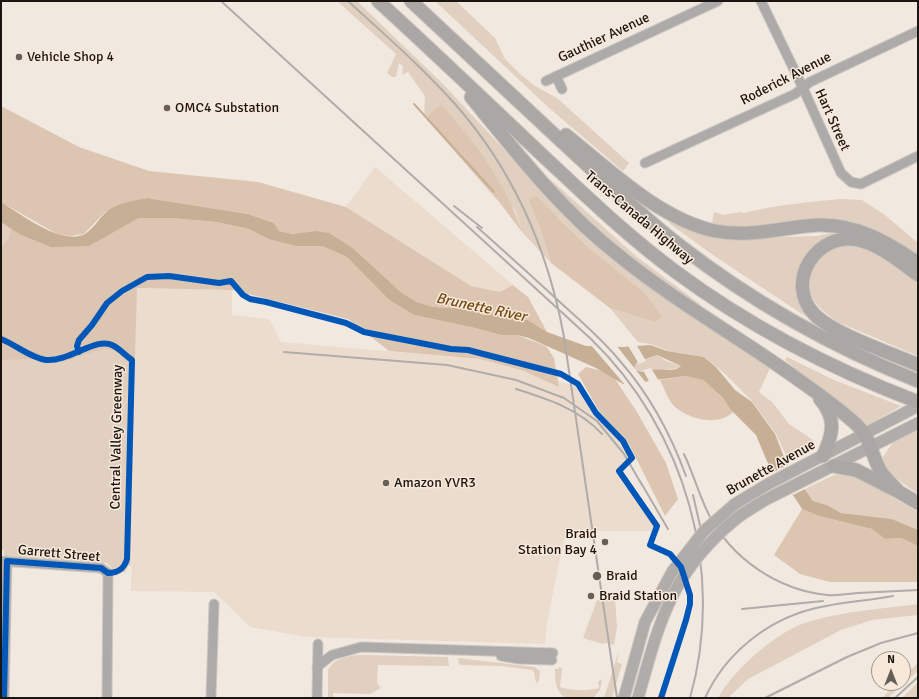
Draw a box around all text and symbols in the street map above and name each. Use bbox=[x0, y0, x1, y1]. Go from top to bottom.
street label: Gauthier Avenue bbox=[556, 9, 652, 67]
place label: Vehicle Shop 4 bbox=[27, 49, 114, 65]
street label: Roderick Avenue bbox=[738, 49, 834, 109]
marker: Vehicle Shop 4 bbox=[14, 52, 24, 62]
street label: Hart Street bbox=[811, 86, 853, 154]
place label: OMC4 Substation bbox=[175, 100, 279, 116]
marker: OMC4 Substation bbox=[162, 103, 172, 113]
street label: Trans-Canada Highway bbox=[581, 168, 697, 268]
water label: Brunette River bbox=[434, 290, 528, 326]
street label: Central Valley Greenway bbox=[107, 364, 127, 510]
street label: Brunette Avenue bbox=[724, 437, 818, 499]
place label: Amazon YVR3 bbox=[394, 475, 476, 491]
marker: Amazon YVR3 bbox=[381, 478, 391, 488]
place label: Braid Station Bay 4 bbox=[518, 526, 597, 558]
marker: Braid Station Bay 4 bbox=[600, 537, 610, 547]
street label: Garrett Street bbox=[17, 542, 101, 566]
place label: Braid bbox=[606, 568, 638, 584]
marker: Braid bbox=[591, 570, 603, 582]
place label: Braid Station bbox=[599, 588, 677, 604]
marker: Braid Station bbox=[586, 591, 596, 601]
north arrow bbox=[871, 651, 911, 691]
text: N bbox=[887, 653, 895, 666]

